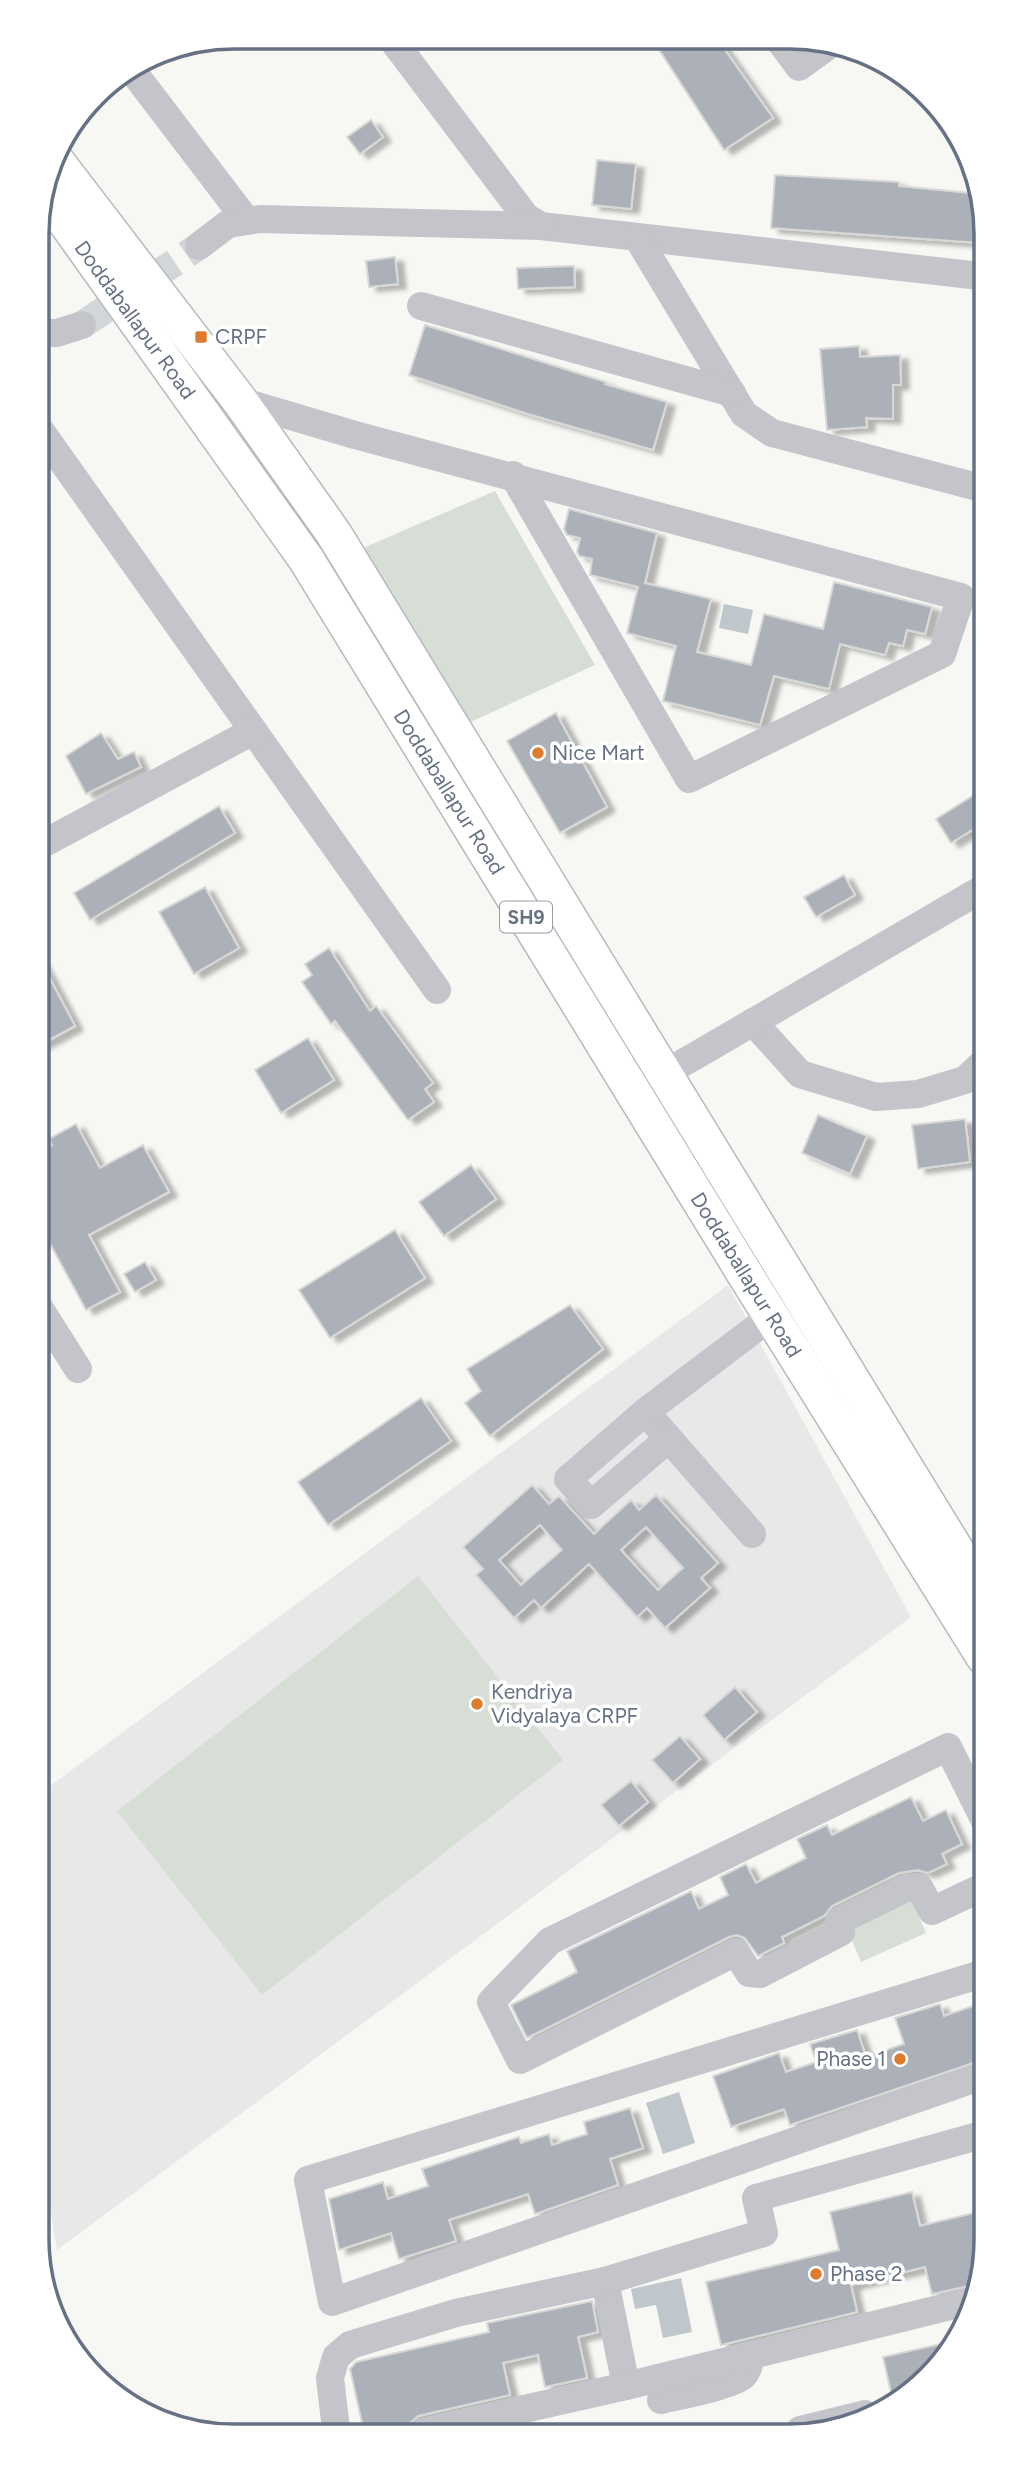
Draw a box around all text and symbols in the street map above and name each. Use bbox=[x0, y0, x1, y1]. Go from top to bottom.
street label: Doddaballapur Road bbox=[70, 236, 201, 404]
place label: CRPF bbox=[215, 324, 267, 349]
marker: CRPF bbox=[193, 329, 209, 345]
street label: Doddaballapur Road bbox=[389, 705, 510, 879]
place label: Nice Mart bbox=[552, 740, 645, 765]
marker: Nice Mart bbox=[530, 745, 546, 761]
road number: SH9 bbox=[500, 902, 552, 932]
street label: Doddaballapur Road bbox=[686, 1188, 807, 1362]
place label: Kendriya Vidyalaya CRPF bbox=[491, 1679, 638, 1728]
marker: Kendriya Vidyalaya CRPF bbox=[469, 1696, 485, 1712]
place label: Phase 1 bbox=[816, 2046, 886, 2071]
marker: Phase 1 bbox=[892, 2051, 908, 2067]
place label: Phase 2 bbox=[830, 2261, 903, 2286]
marker: Phase 2 bbox=[808, 2266, 824, 2282]

